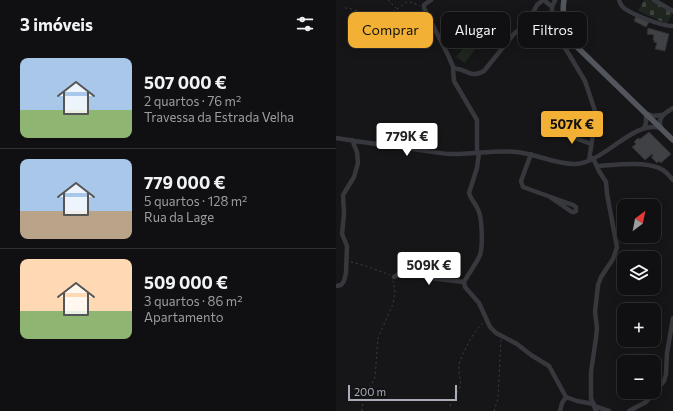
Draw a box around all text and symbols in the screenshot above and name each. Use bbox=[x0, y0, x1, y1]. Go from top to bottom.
chip: Comprar bbox=[348, 12, 433, 48]
chip: Alugar bbox=[441, 12, 510, 48]
chip: Filtros bbox=[518, 12, 587, 48]
icon: filters bbox=[294, 13, 316, 35]
text: 3 imóveis bbox=[20, 14, 93, 35]
text: 507 000 € bbox=[144, 72, 227, 93]
icon: home bbox=[52, 74, 100, 122]
text: 2 quartos · 76 m² bbox=[144, 93, 241, 109]
text: Travessa da Estrada Velha bbox=[144, 109, 294, 125]
pin: 507K € bbox=[539, 111, 605, 145]
text: 507K € bbox=[550, 116, 594, 132]
pin: 779K € bbox=[374, 123, 440, 157]
text: 779K € bbox=[386, 128, 428, 144]
text: 779 000 € bbox=[144, 172, 225, 193]
icon: home bbox=[52, 175, 100, 223]
text: 5 quartos · 128 m² bbox=[144, 193, 247, 209]
north arrow bbox=[617, 199, 661, 243]
map controls bbox=[617, 199, 661, 399]
text: Rua da Lage bbox=[144, 209, 214, 225]
button: layers bbox=[617, 251, 661, 295]
pin: 509K € bbox=[396, 252, 462, 286]
text: 509K € bbox=[407, 257, 451, 273]
text: 509 000 € bbox=[144, 272, 228, 293]
icon: home bbox=[52, 275, 100, 323]
text: 3 quartos · 86 m² bbox=[144, 293, 242, 309]
button: + bbox=[617, 303, 661, 347]
text: Apartamento bbox=[144, 309, 223, 325]
button: − bbox=[617, 355, 661, 399]
scale bar bbox=[348, 383, 457, 402]
text: 200 m bbox=[354, 385, 386, 398]

